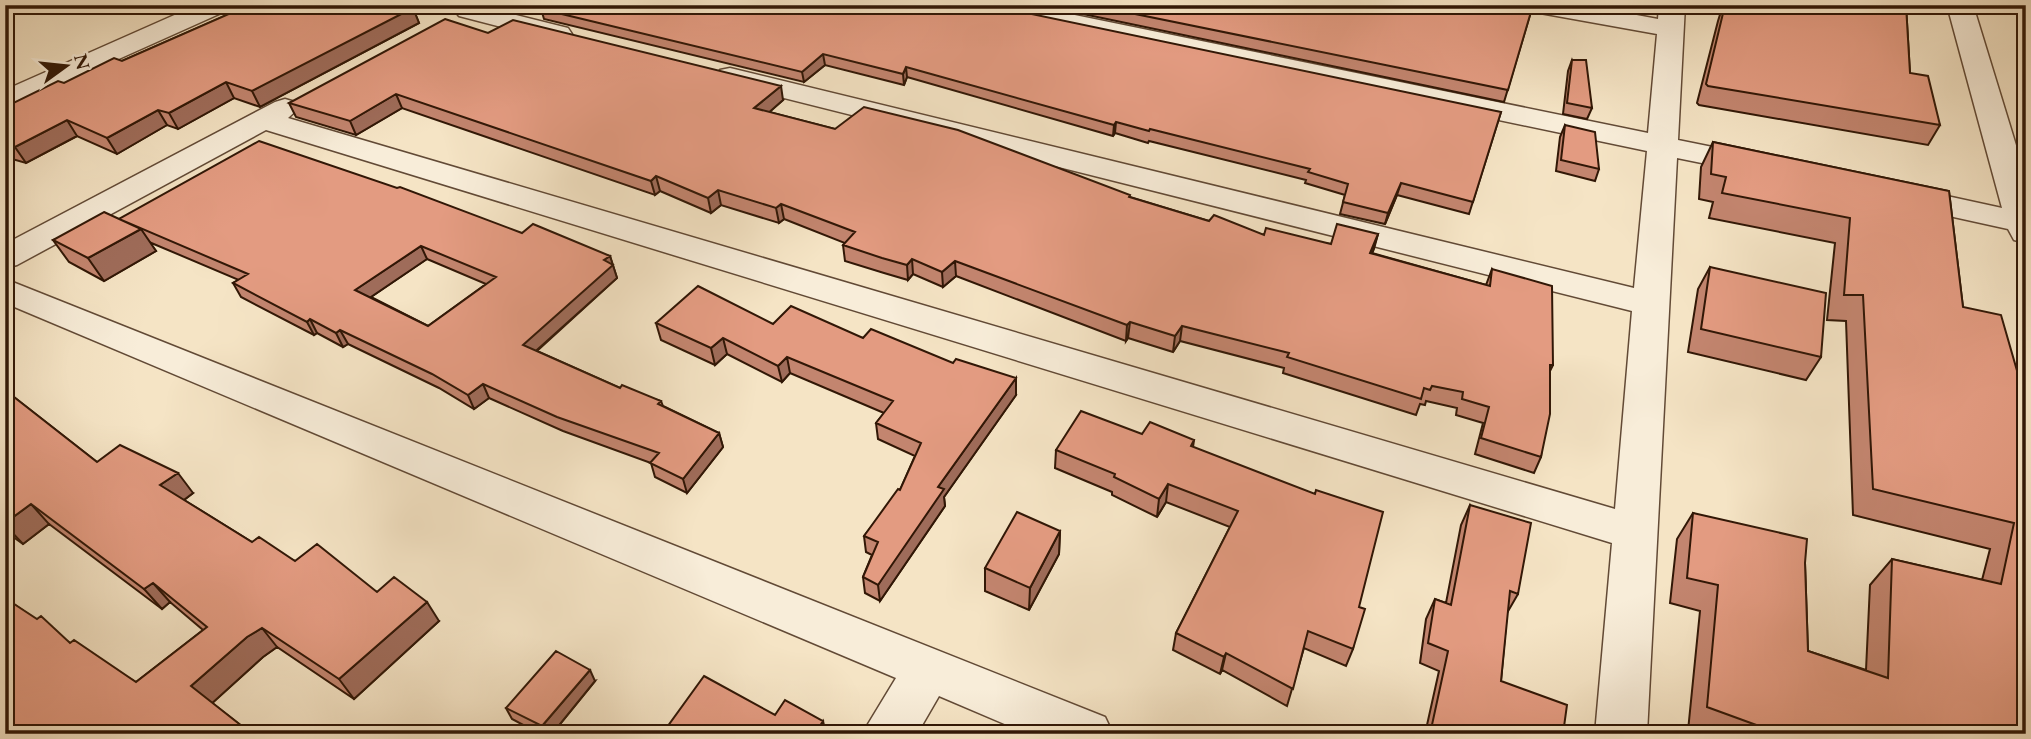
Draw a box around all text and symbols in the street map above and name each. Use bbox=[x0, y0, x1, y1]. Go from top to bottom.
north arrow bbox=[32, 32, 102, 102]
text: N bbox=[68, 51, 96, 73]

